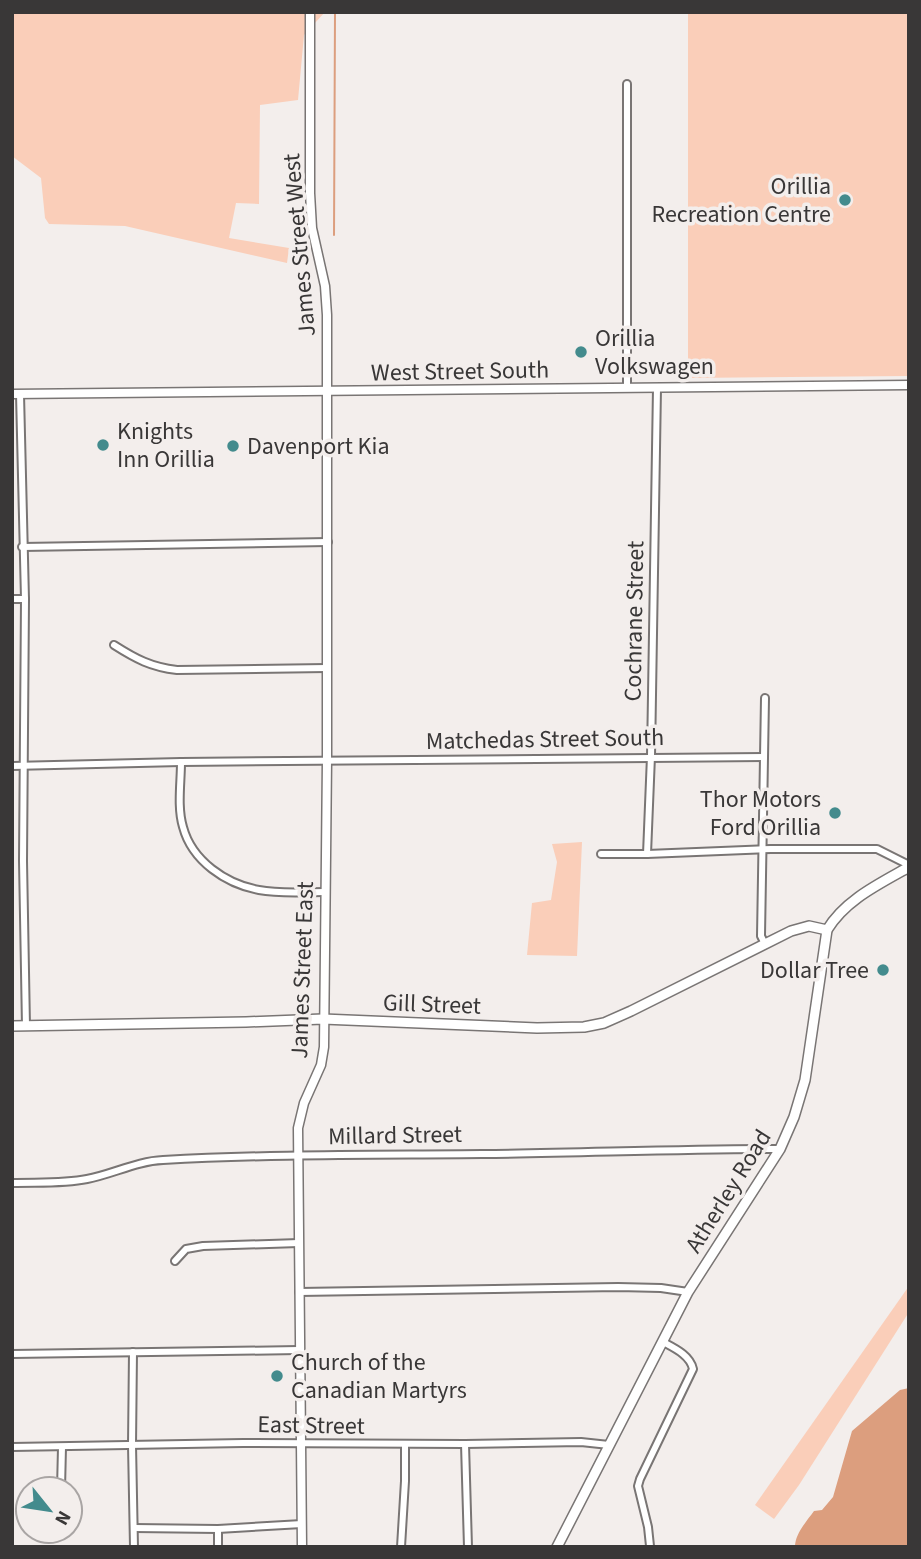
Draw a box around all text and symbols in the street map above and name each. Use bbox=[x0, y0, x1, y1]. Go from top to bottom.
street label: James Street West bbox=[274, 152, 325, 338]
place label: Orillia Recreation Centre bbox=[652, 169, 831, 232]
marker: Orillia Recreation Centre bbox=[837, 192, 853, 208]
place label: Orillia Volkswagen bbox=[595, 321, 714, 384]
marker: Orillia Volkswagen bbox=[573, 344, 589, 360]
street label: West Street South bbox=[371, 352, 549, 391]
place label: Knights Inn Orillia bbox=[117, 414, 215, 477]
place label: Davenport Kia bbox=[247, 429, 389, 464]
marker: Knights Inn Orillia bbox=[95, 437, 111, 453]
marker: Davenport Kia bbox=[225, 438, 241, 454]
street label: Cochrane Street bbox=[616, 540, 653, 702]
street label: Matchedas Street South bbox=[426, 720, 664, 759]
place label: Thor Motors Ford Orillia bbox=[700, 782, 821, 845]
marker: Thor Motors Ford Orillia bbox=[827, 805, 843, 821]
street label: James Street East bbox=[282, 881, 323, 1059]
place label: Dollar Tree bbox=[760, 953, 869, 988]
marker: Dollar Tree bbox=[875, 962, 891, 978]
street label: Gill Street bbox=[382, 985, 482, 1024]
street label: Millard Street bbox=[328, 1117, 462, 1154]
street label: Atherley Road bbox=[677, 1123, 780, 1260]
place label: Church of the Canadian Martyrs bbox=[291, 1345, 467, 1408]
marker: Church of the Canadian Martyrs bbox=[269, 1368, 285, 1384]
street label: East Street bbox=[257, 1407, 365, 1444]
north arrow bbox=[14, 1475, 84, 1545]
text: N bbox=[48, 1506, 77, 1530]

